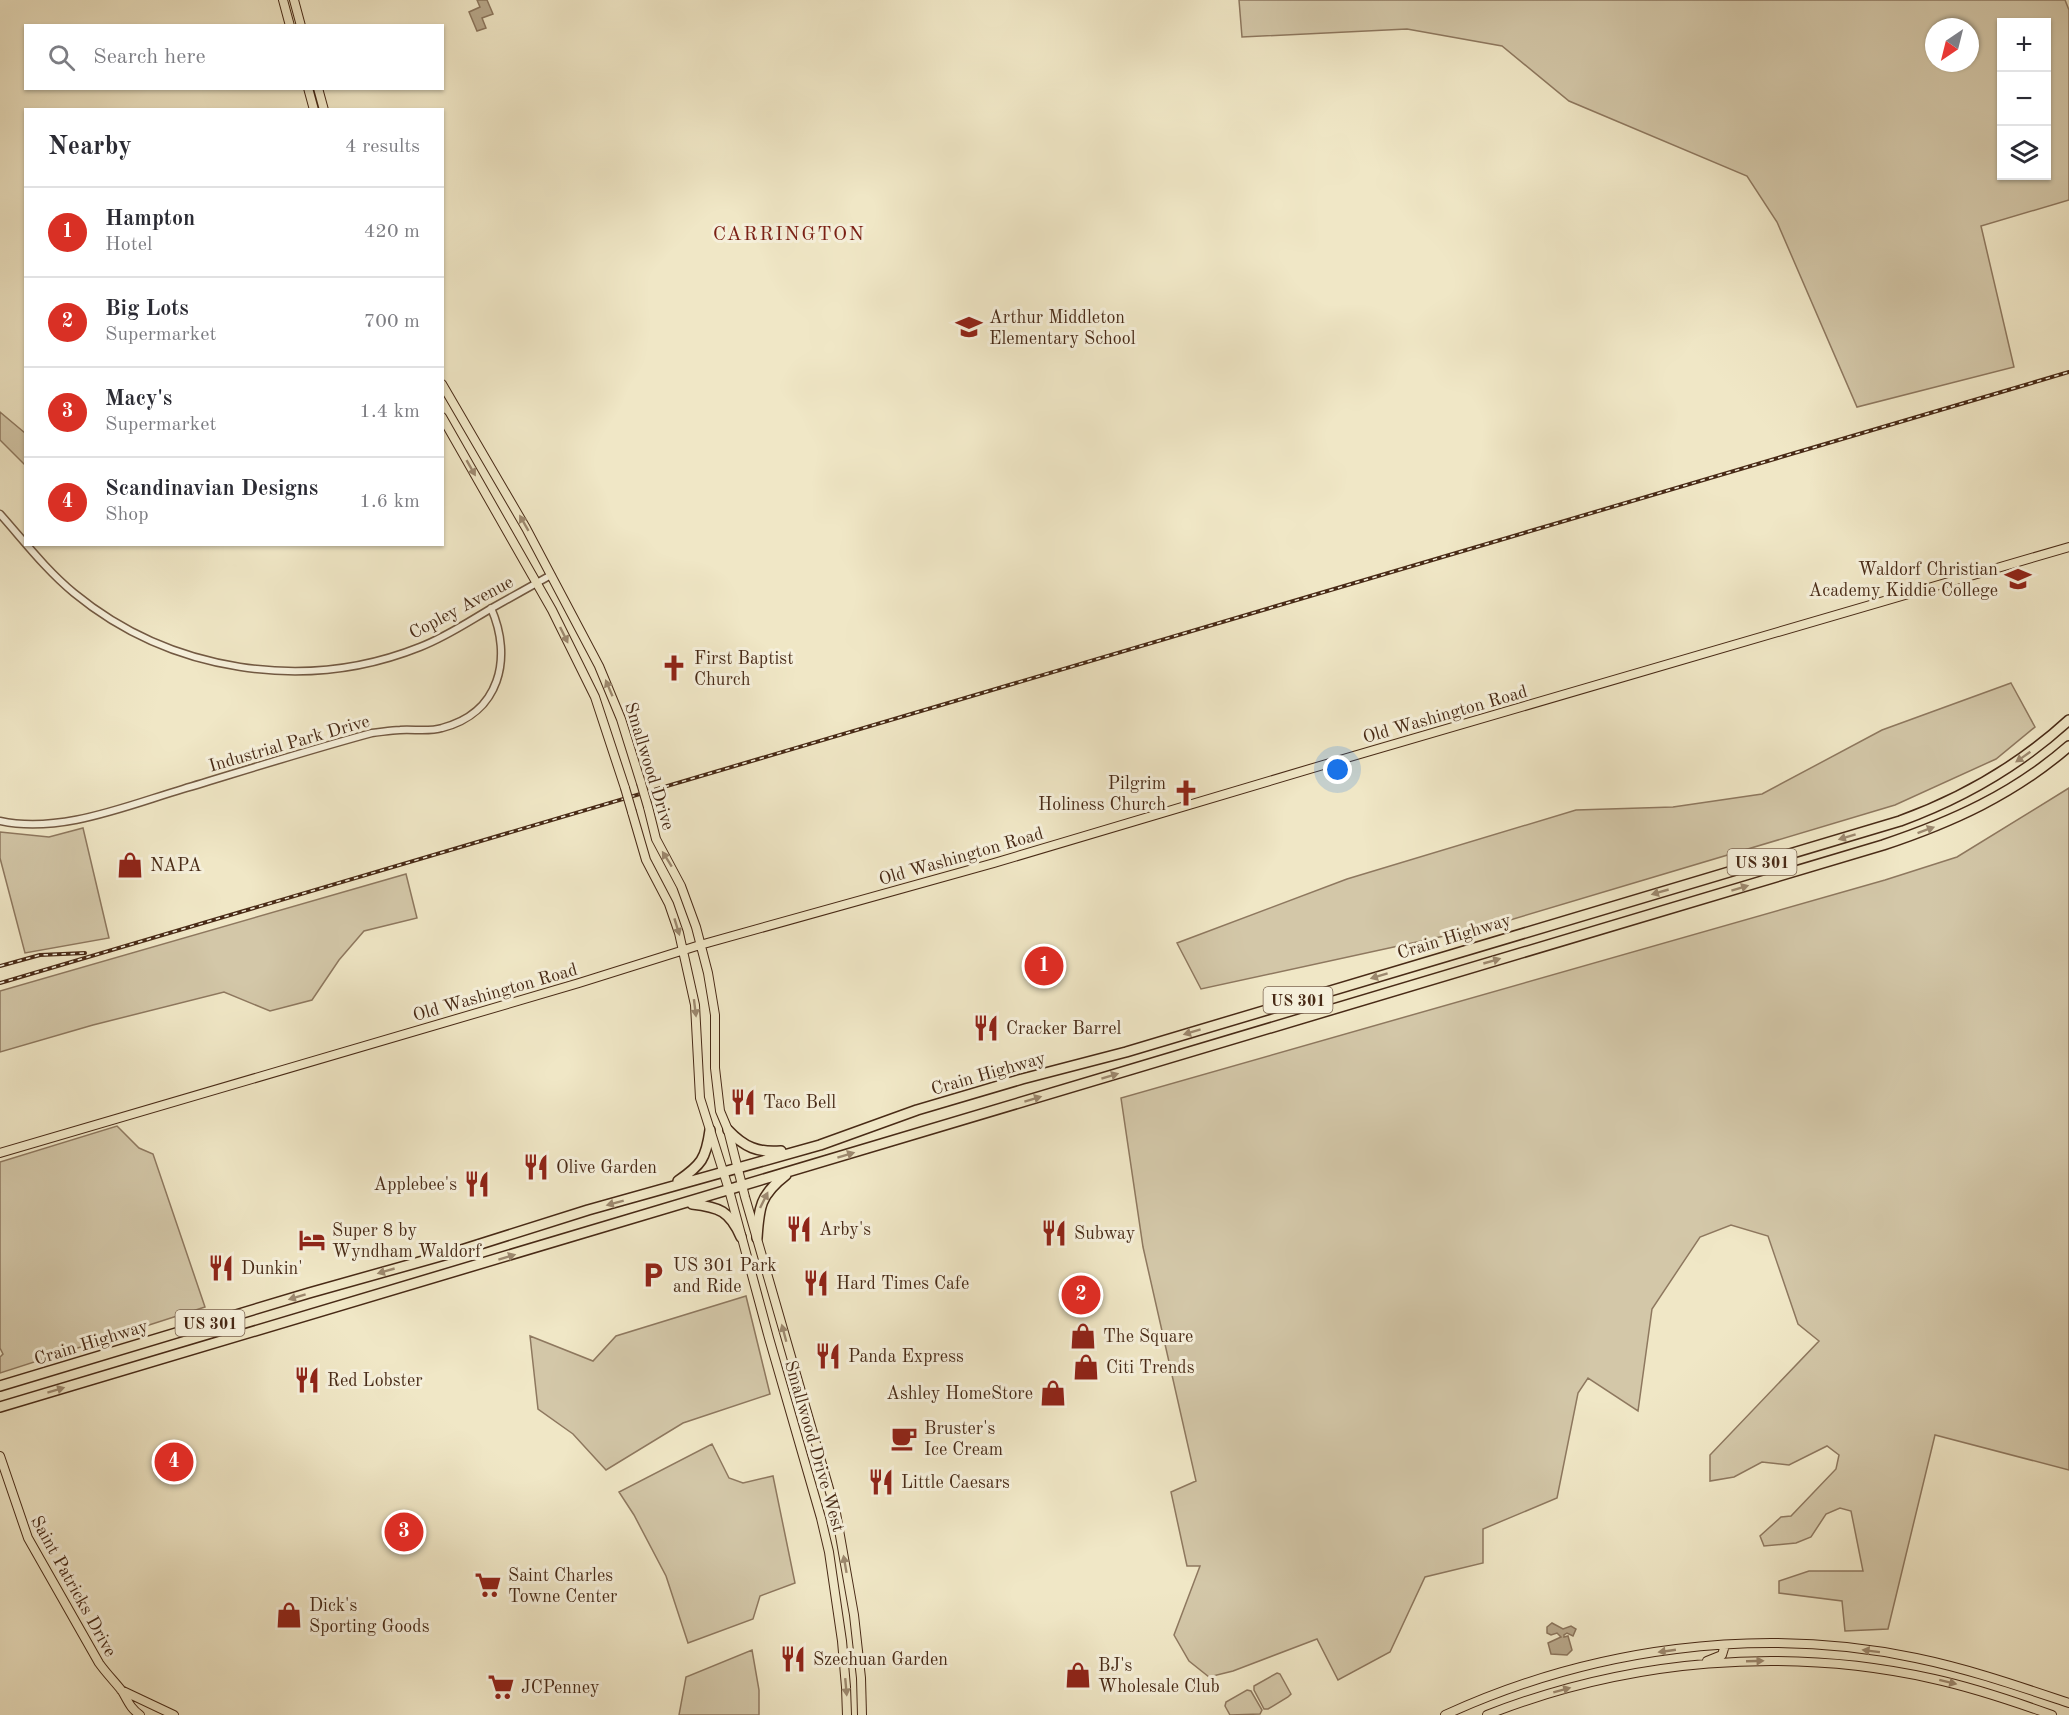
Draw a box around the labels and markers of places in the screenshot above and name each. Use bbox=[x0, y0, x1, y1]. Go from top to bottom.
place label: Arthur Middleton Elementary School bbox=[989, 309, 1136, 348]
school or university icon: Arthur Middleton Elementary School bbox=[954, 312, 984, 342]
place label: Waldorf Christian Academy Kiddie College bbox=[1809, 561, 1998, 600]
school or university icon: Waldorf Christian Academy Kiddie College bbox=[2003, 564, 2033, 594]
place label: First Baptist Church bbox=[694, 650, 793, 689]
church icon: First Baptist Church bbox=[659, 653, 689, 683]
place label: Pilgrim Holiness Church bbox=[1038, 775, 1166, 814]
church icon: Pilgrim Holiness Church bbox=[1171, 778, 1201, 808]
shop icon: NAPA bbox=[115, 850, 145, 880]
place label: NAPA bbox=[150, 857, 202, 875]
pin: 1 bbox=[1024, 944, 1064, 988]
restaurant icon: Cracker Barrel bbox=[971, 1013, 1001, 1043]
place label: Cracker Barrel bbox=[1006, 1020, 1122, 1038]
restaurant icon: Taco Bell bbox=[728, 1087, 758, 1117]
place label: Taco Bell bbox=[763, 1094, 836, 1112]
restaurant icon: Olive Garden bbox=[521, 1152, 551, 1182]
place label: Olive Garden bbox=[556, 1159, 657, 1177]
restaurant icon: Applebee's bbox=[462, 1169, 492, 1199]
place label: Applebee's bbox=[374, 1176, 457, 1194]
restaurant icon: Arby's bbox=[784, 1214, 814, 1244]
restaurant icon: Subway bbox=[1039, 1218, 1069, 1248]
place label: Arby's bbox=[819, 1221, 871, 1239]
place label: Super 8 by Wyndham Waldorf bbox=[332, 1222, 482, 1261]
hotel icon: Super 8 by Wyndham Waldorf bbox=[297, 1225, 327, 1255]
place label: Subway bbox=[1074, 1225, 1136, 1243]
restaurant icon: Dunkin' bbox=[206, 1253, 236, 1283]
place label: US 301 Park and Ride bbox=[673, 1257, 777, 1296]
place label: Dunkin' bbox=[241, 1260, 303, 1278]
parking icon: US 301 Park and Ride bbox=[638, 1260, 668, 1290]
restaurant icon: Hard Times Cafe bbox=[801, 1268, 831, 1298]
pin: 2 bbox=[1062, 1272, 1100, 1318]
place label: Hard Times Cafe bbox=[836, 1275, 969, 1293]
shop icon: The Square bbox=[1068, 1321, 1098, 1351]
place label: The Square bbox=[1103, 1328, 1193, 1346]
restaurant icon: Panda Express bbox=[813, 1341, 843, 1371]
place label: Panda Express bbox=[848, 1348, 964, 1366]
shop icon: Citi Trends bbox=[1071, 1352, 1101, 1382]
place label: Citi Trends bbox=[1106, 1359, 1195, 1377]
restaurant icon: Red Lobster bbox=[292, 1365, 322, 1395]
place label: Red Lobster bbox=[327, 1372, 423, 1390]
shop icon: Ashley HomeStore bbox=[1038, 1378, 1068, 1408]
place label: Ashley HomeStore bbox=[886, 1385, 1033, 1403]
place label: Bruster's Ice Cream bbox=[924, 1420, 1003, 1459]
cafe icon: Bruster's Ice Cream bbox=[889, 1423, 919, 1453]
pin: 4 bbox=[154, 1440, 194, 1484]
restaurant icon: Little Caesars bbox=[866, 1467, 896, 1497]
place label: Little Caesars bbox=[901, 1474, 1010, 1492]
pin: 3 bbox=[384, 1510, 424, 1555]
place label: Saint Charles Towne Center bbox=[508, 1567, 618, 1606]
supermarket icon: Saint Charles Towne Center bbox=[473, 1570, 503, 1600]
place label: Dick's Sporting Goods bbox=[309, 1597, 430, 1636]
shop icon: Dick's Sporting Goods bbox=[274, 1600, 304, 1630]
restaurant icon: Szechuan Garden bbox=[778, 1644, 808, 1674]
place label: Szechuan Garden bbox=[813, 1651, 948, 1669]
place label: BJ's Wholesale Club bbox=[1098, 1657, 1220, 1696]
shop icon: BJ's Wholesale Club bbox=[1063, 1660, 1093, 1690]
supermarket icon: JCPenney bbox=[486, 1672, 516, 1702]
place label: JCPenney bbox=[521, 1679, 600, 1697]

